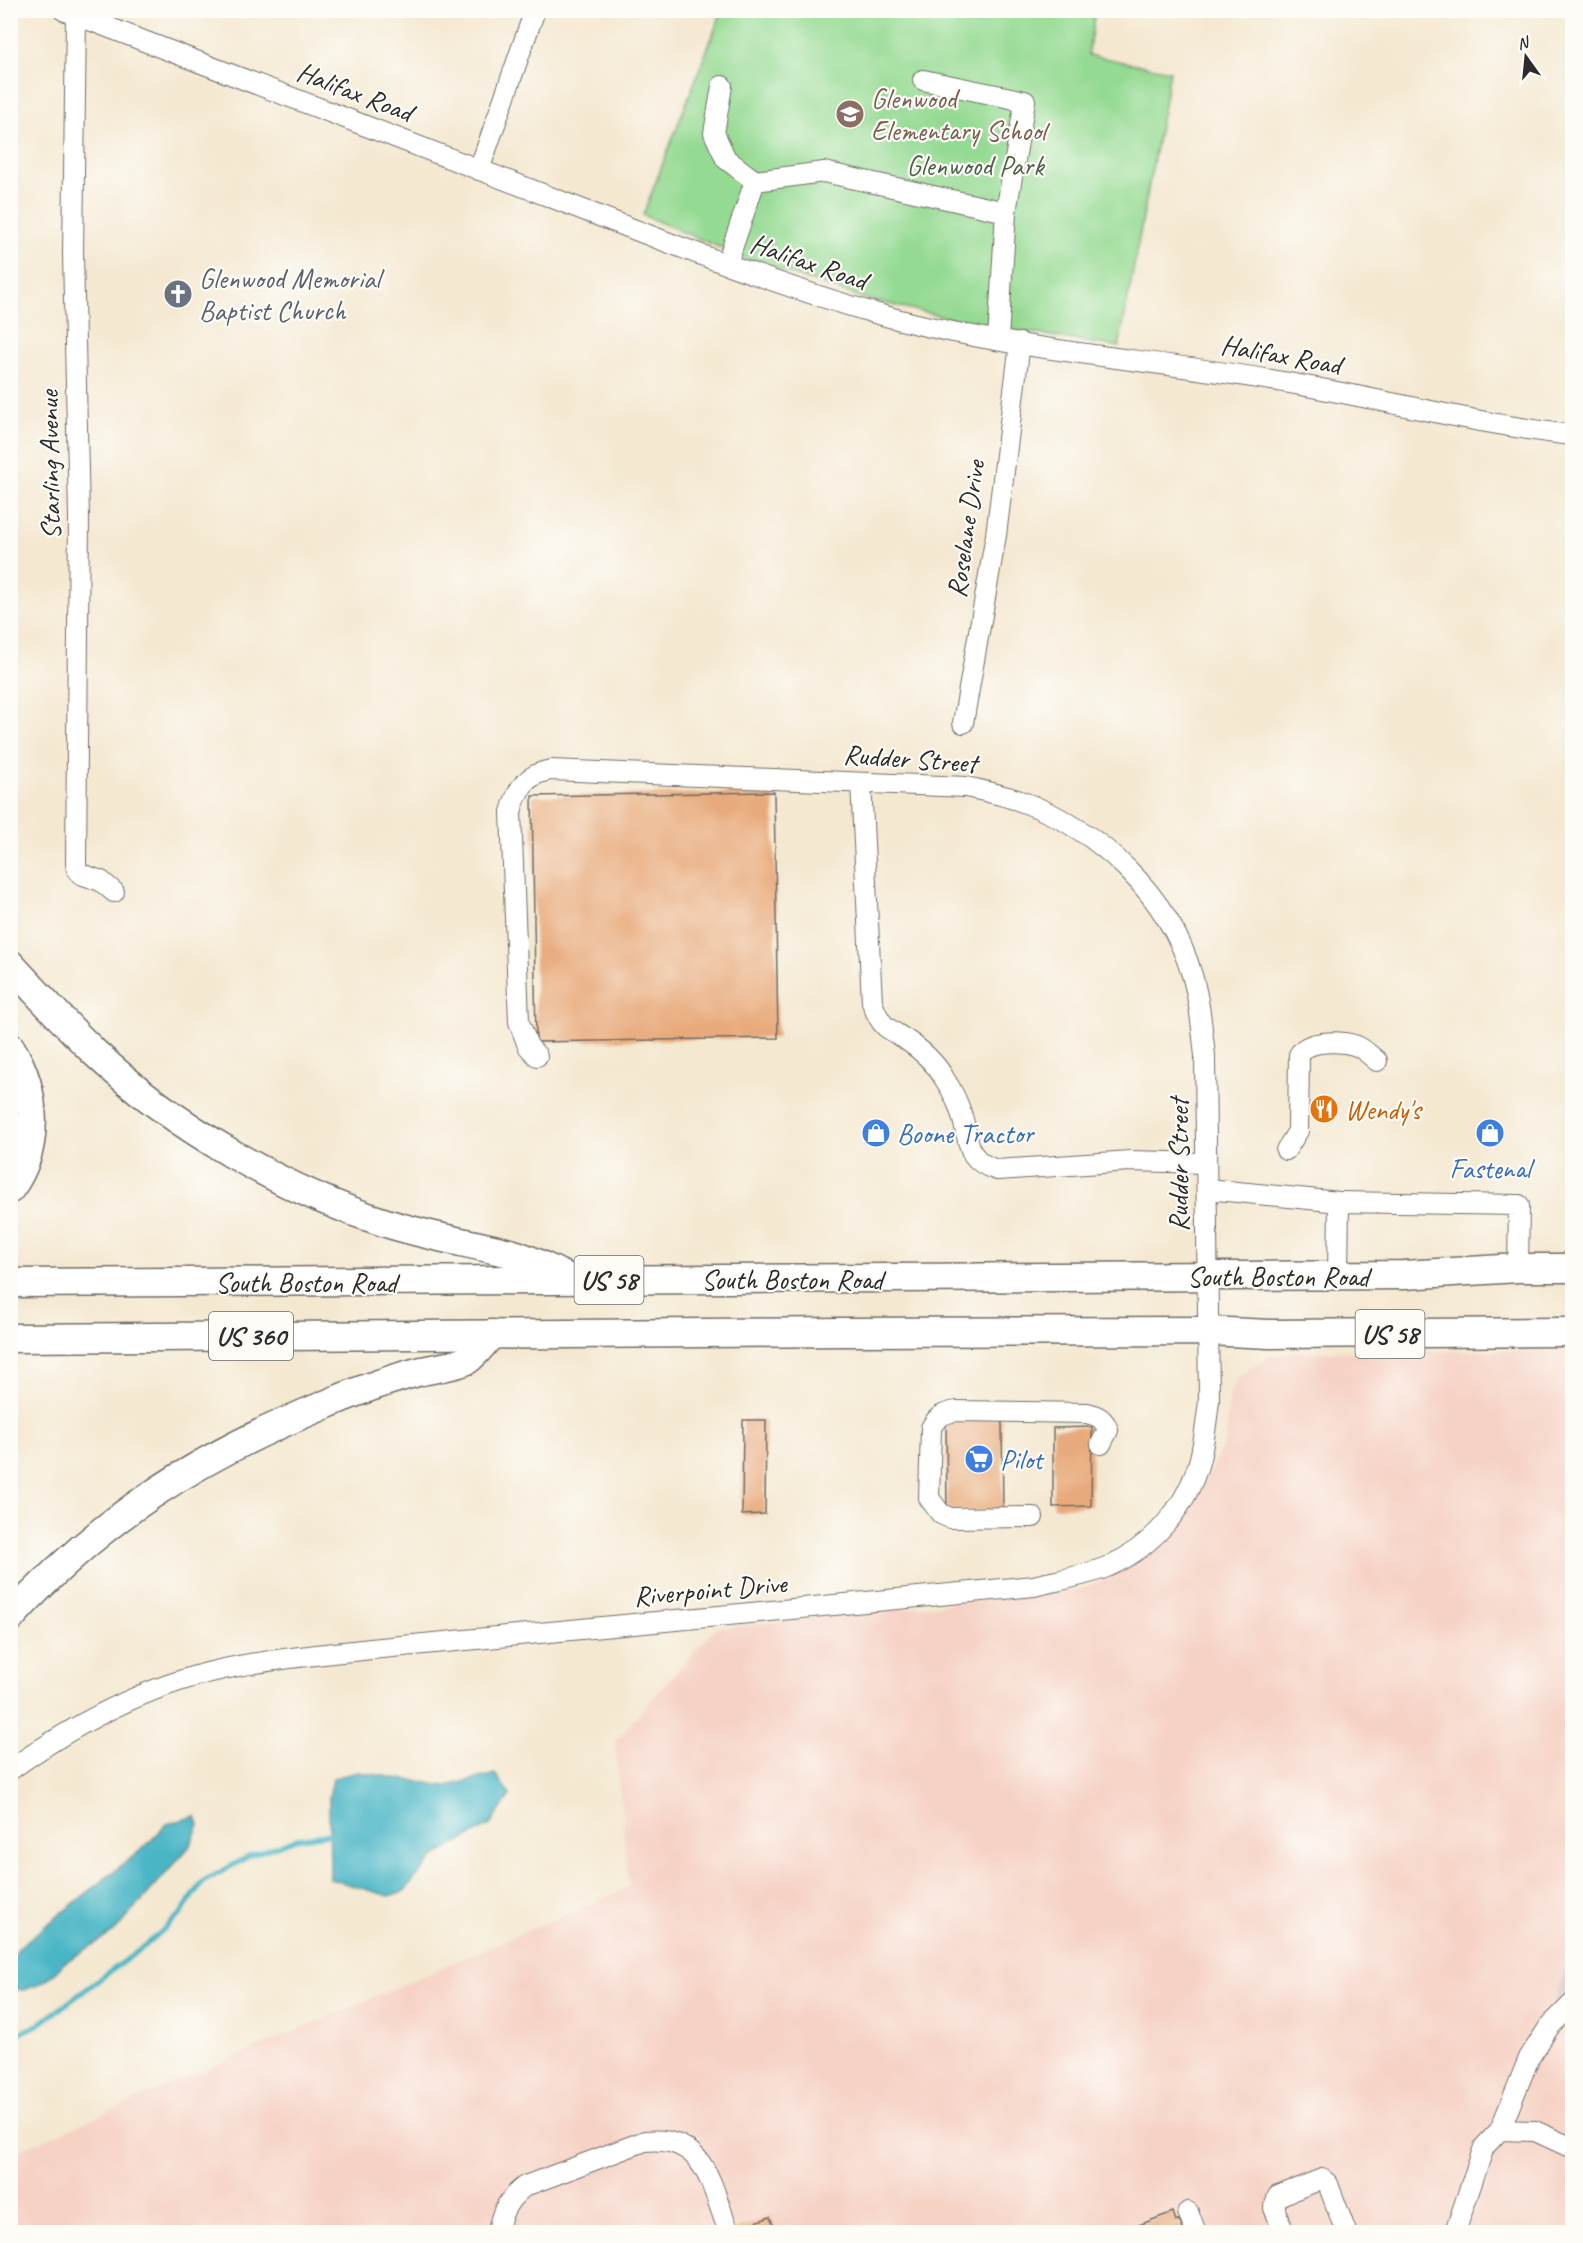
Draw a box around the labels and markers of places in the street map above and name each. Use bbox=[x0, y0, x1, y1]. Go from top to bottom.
place label: Glenwood Elementary School bbox=[871, 81, 1051, 148]
school or university icon: Glenwood Elementary School bbox=[834, 98, 866, 130]
place label: Glenwood Memorial Baptist Church bbox=[199, 261, 385, 328]
church icon: Glenwood Memorial Baptist Church bbox=[162, 278, 194, 310]
place label: Wendy's bbox=[1345, 1092, 1423, 1127]
restaurant icon: Wendy's bbox=[1308, 1093, 1340, 1125]
place label: Boone Tractor bbox=[897, 1116, 1035, 1151]
shop icon: Boone Tractor bbox=[860, 1117, 892, 1149]
shop icon: Fastenal bbox=[1474, 1117, 1506, 1149]
place label: Fastenal bbox=[1450, 1151, 1536, 1186]
place label: Pilot bbox=[1000, 1442, 1045, 1477]
supermarket icon: Pilot bbox=[963, 1443, 995, 1475]

